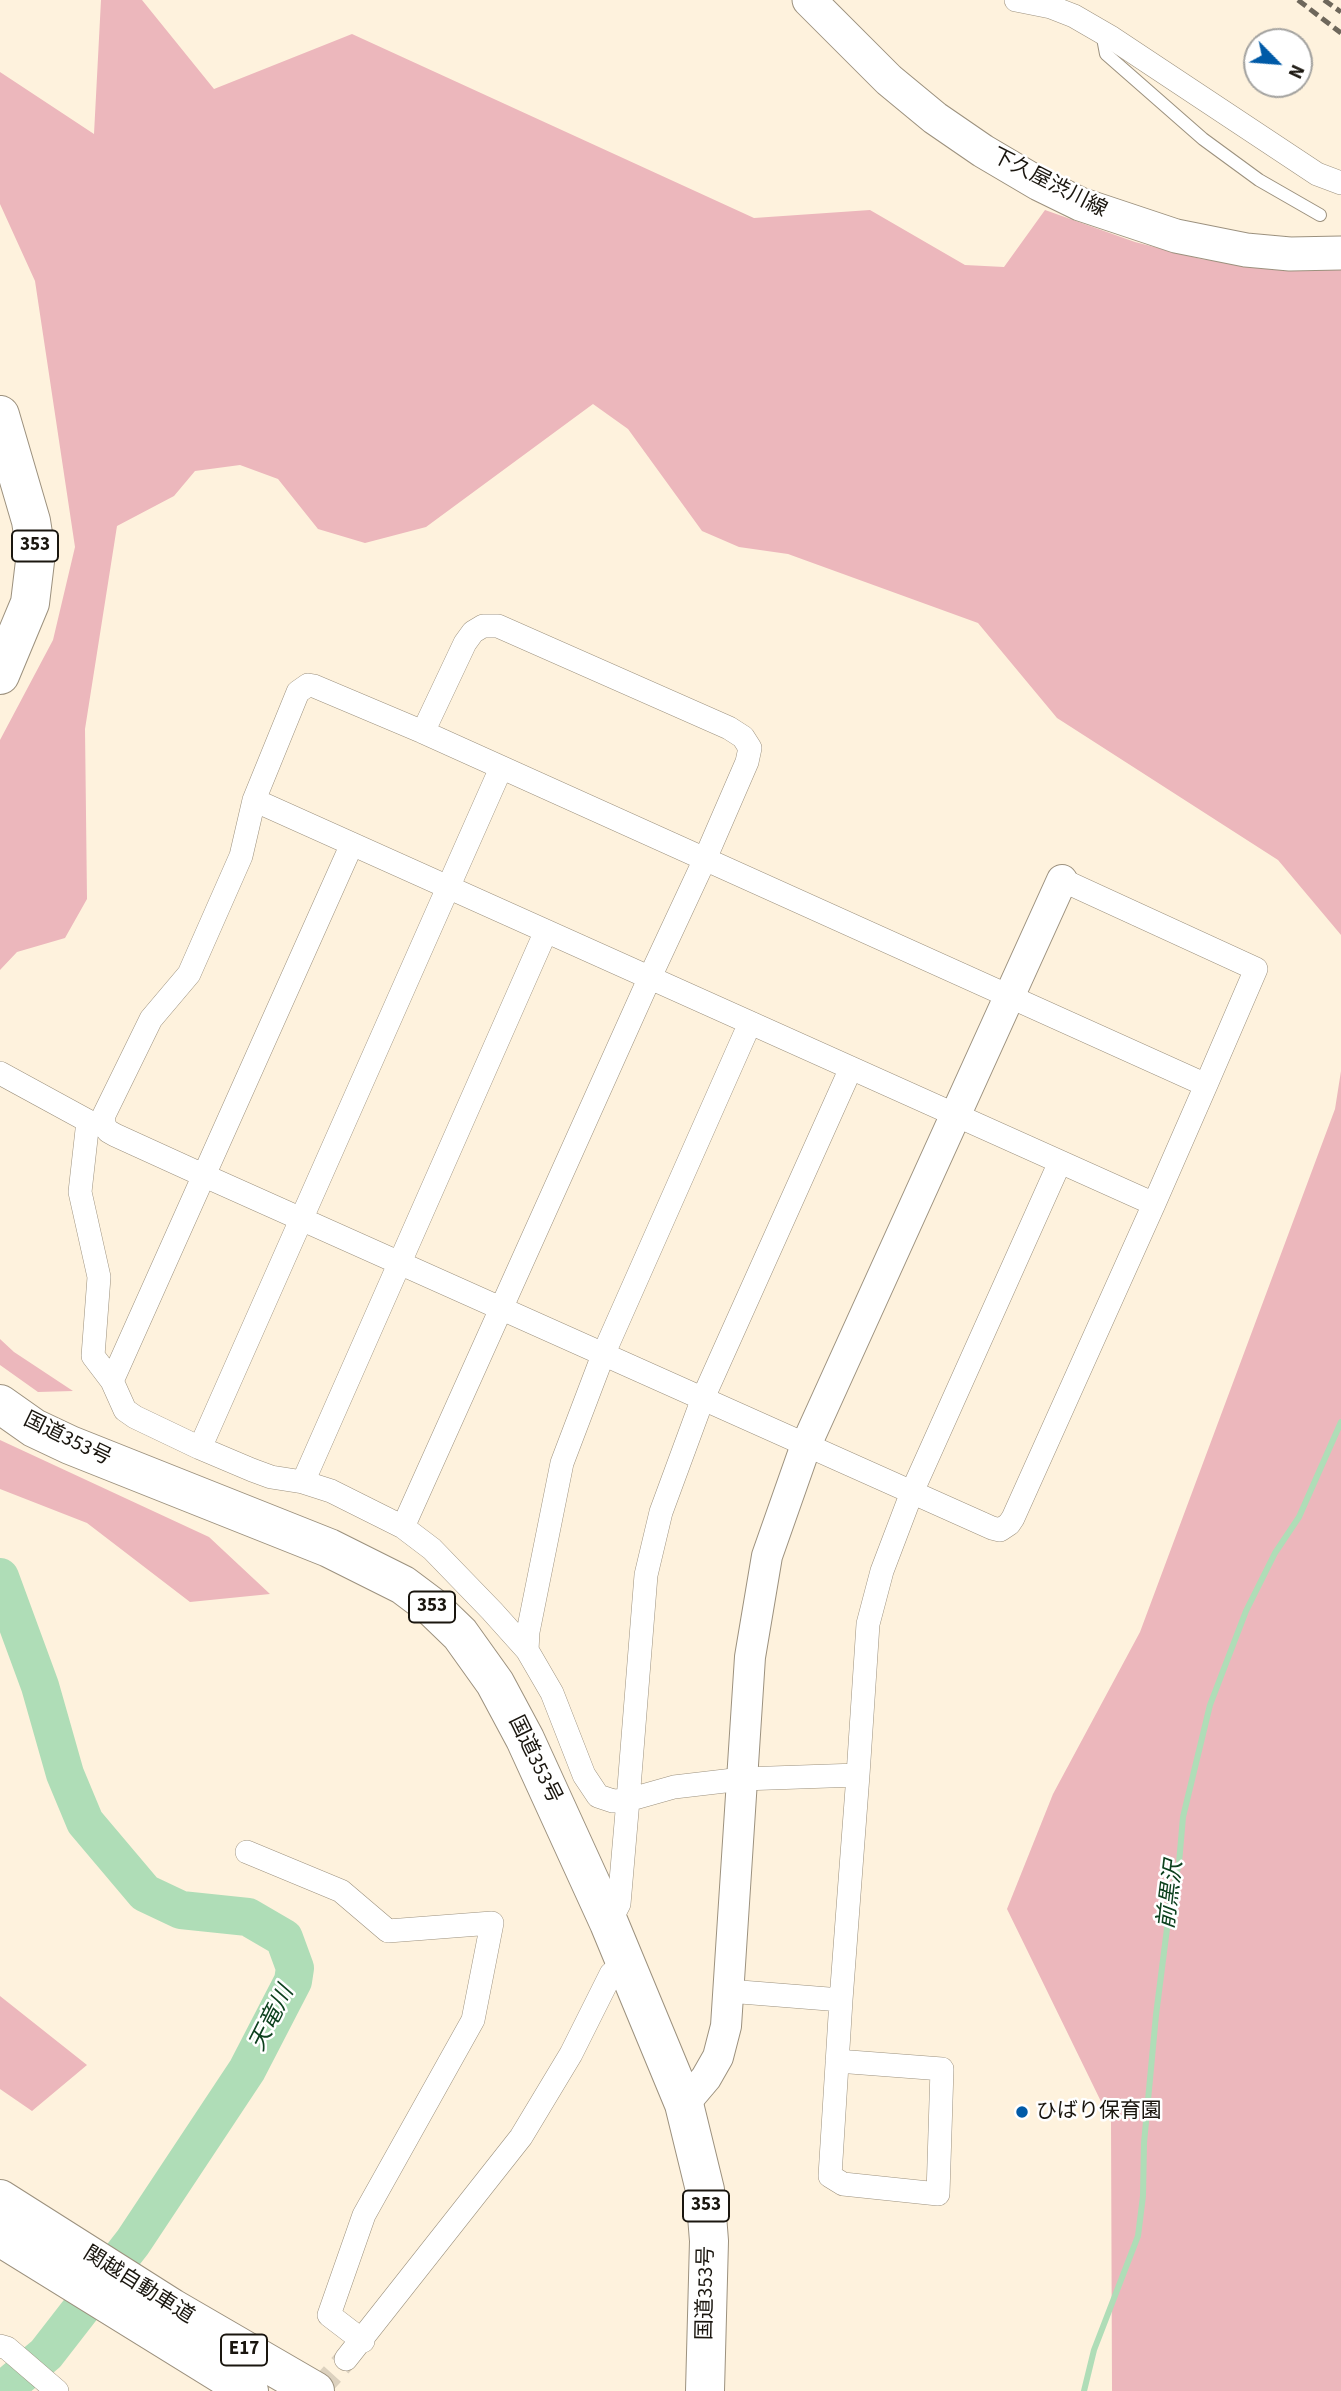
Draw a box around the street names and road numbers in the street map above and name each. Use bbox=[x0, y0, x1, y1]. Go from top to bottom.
street label: 下久屋渋川線 bbox=[987, 144, 1111, 224]
road number: 353 bbox=[12, 530, 58, 562]
street label: 国道353号 bbox=[19, 1408, 115, 1472]
road number: 353 bbox=[409, 1592, 455, 1623]
street label: 国道353号 bbox=[502, 1712, 566, 1808]
road number: 353 bbox=[683, 2190, 729, 2222]
street label: 関越自動車道 bbox=[78, 2242, 198, 2330]
street label: 国道353号 bbox=[694, 2246, 720, 2340]
road number: E17 bbox=[221, 2334, 267, 2366]

